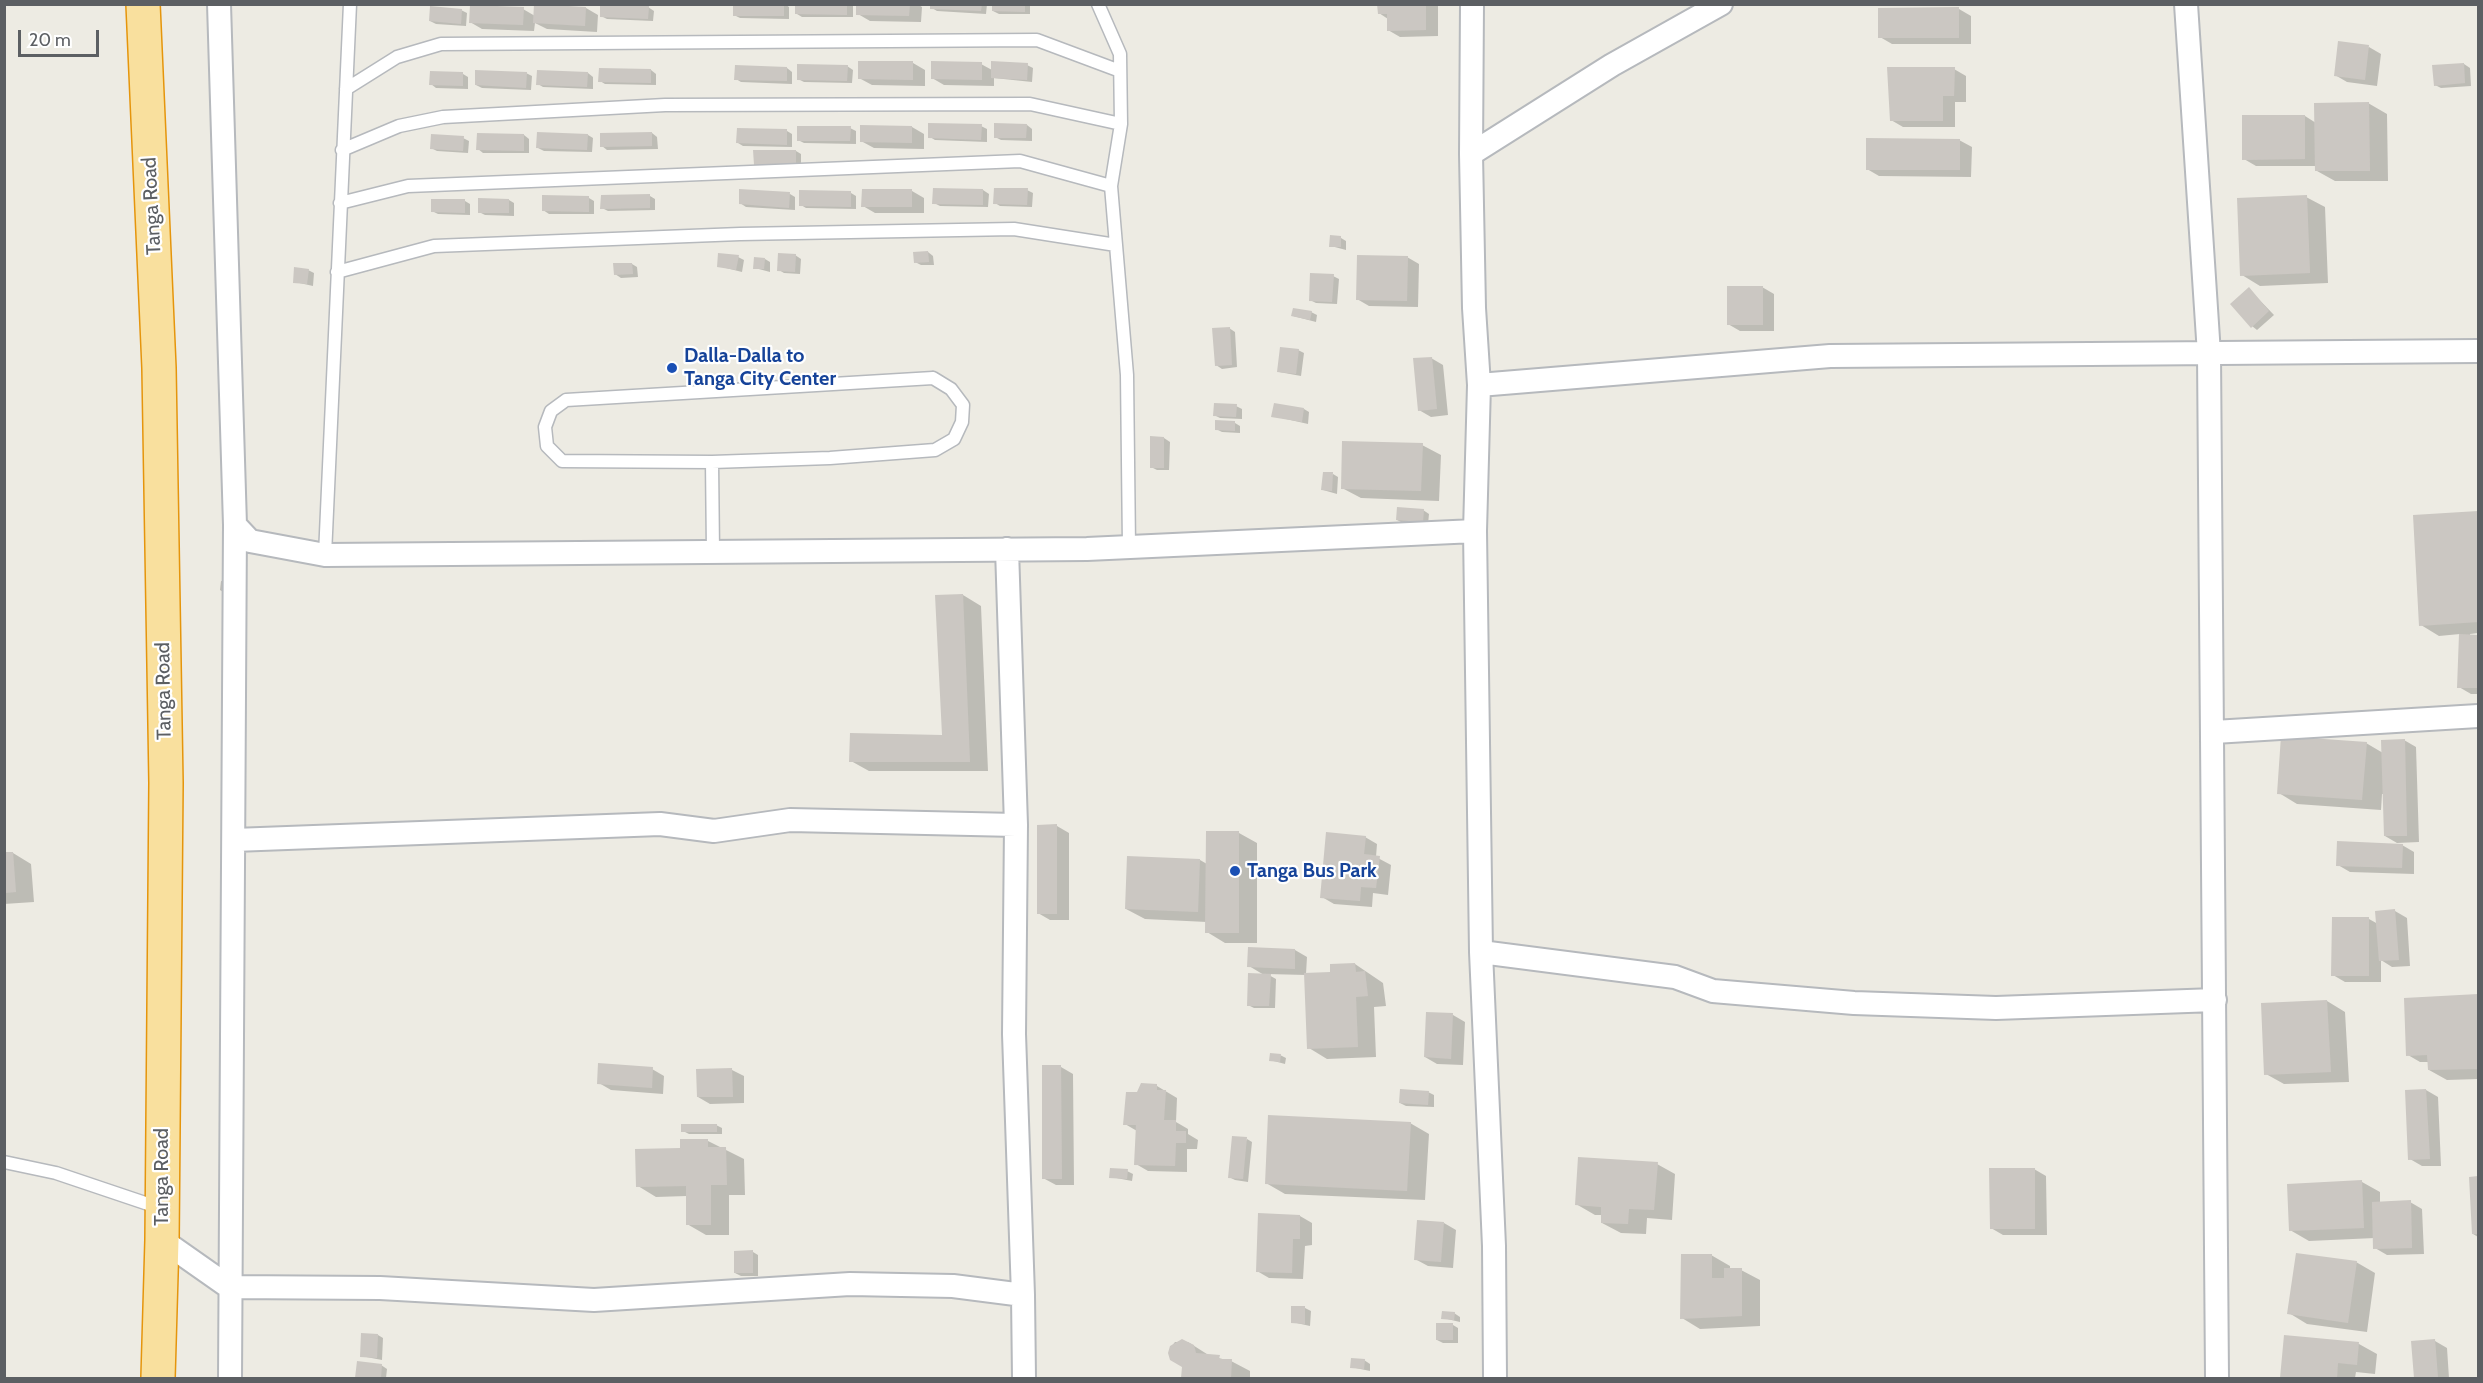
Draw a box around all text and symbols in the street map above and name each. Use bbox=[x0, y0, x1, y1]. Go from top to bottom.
scale bar bbox=[21, 18, 102, 56]
text: 20 m bbox=[29, 29, 71, 51]
street label: Tanga Road bbox=[137, 157, 167, 255]
place label: Dalla-Dalla to Tanga City Center bbox=[684, 344, 836, 391]
marker: Dalla-Dalla to Tanga City Center bbox=[665, 361, 679, 375]
street label: Tanga Road bbox=[151, 642, 177, 740]
place label: Tanga Bus Park bbox=[1247, 859, 1377, 883]
marker: Tanga Bus Park bbox=[1228, 864, 1242, 878]
street label: Tanga Road bbox=[150, 1128, 174, 1226]

